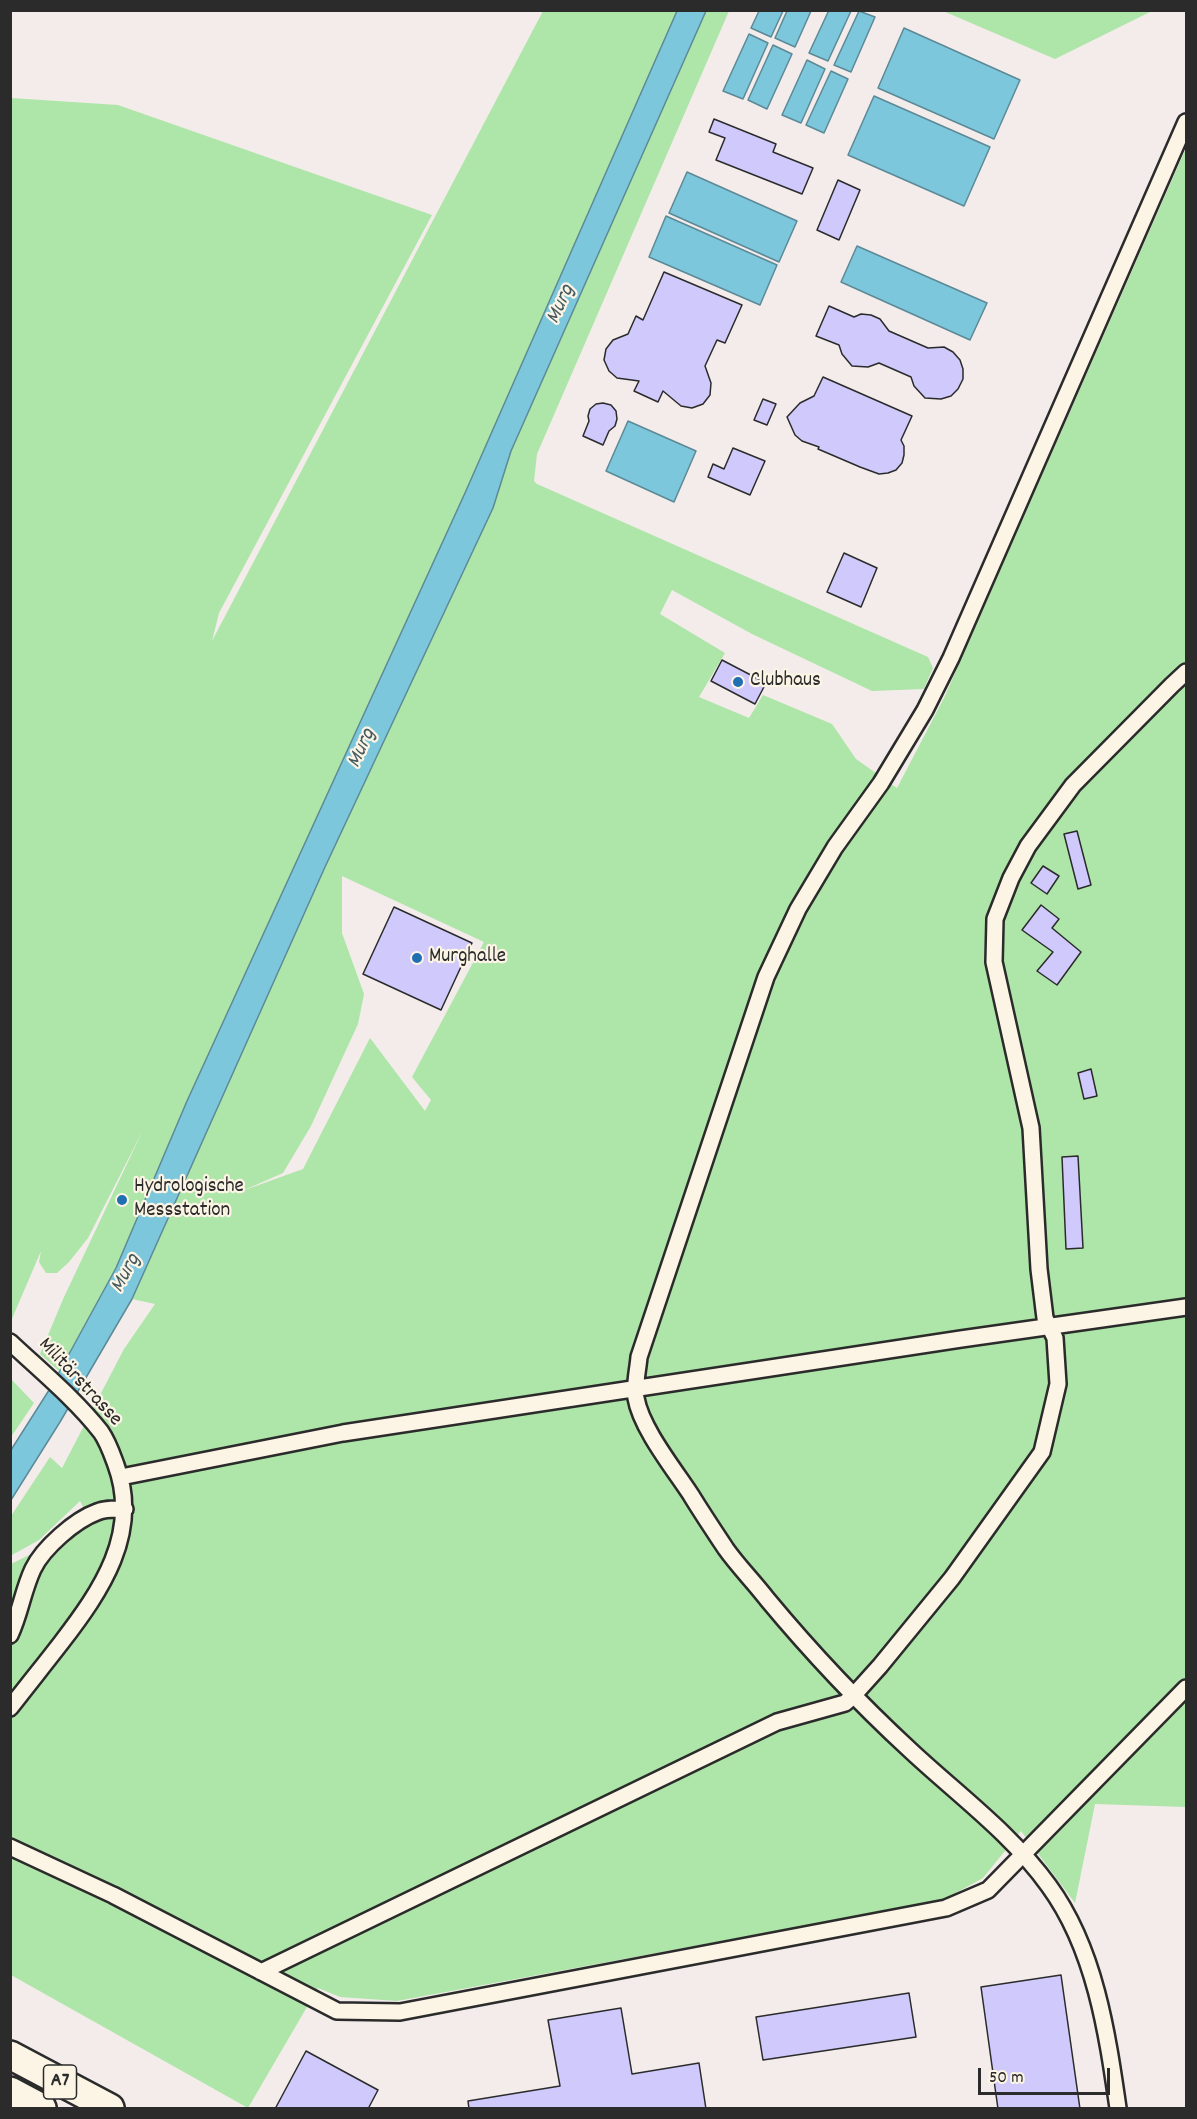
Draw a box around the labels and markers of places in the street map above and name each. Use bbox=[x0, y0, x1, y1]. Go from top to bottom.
place label: Clubhaus bbox=[750, 669, 821, 695]
marker: Clubhaus bbox=[731, 675, 745, 689]
place label: Murghalle bbox=[429, 945, 506, 971]
marker: Murghalle bbox=[410, 951, 424, 965]
place label: Hydrologische Messstation bbox=[134, 1175, 244, 1225]
marker: Hydrologische Messstation bbox=[115, 1193, 129, 1207]

